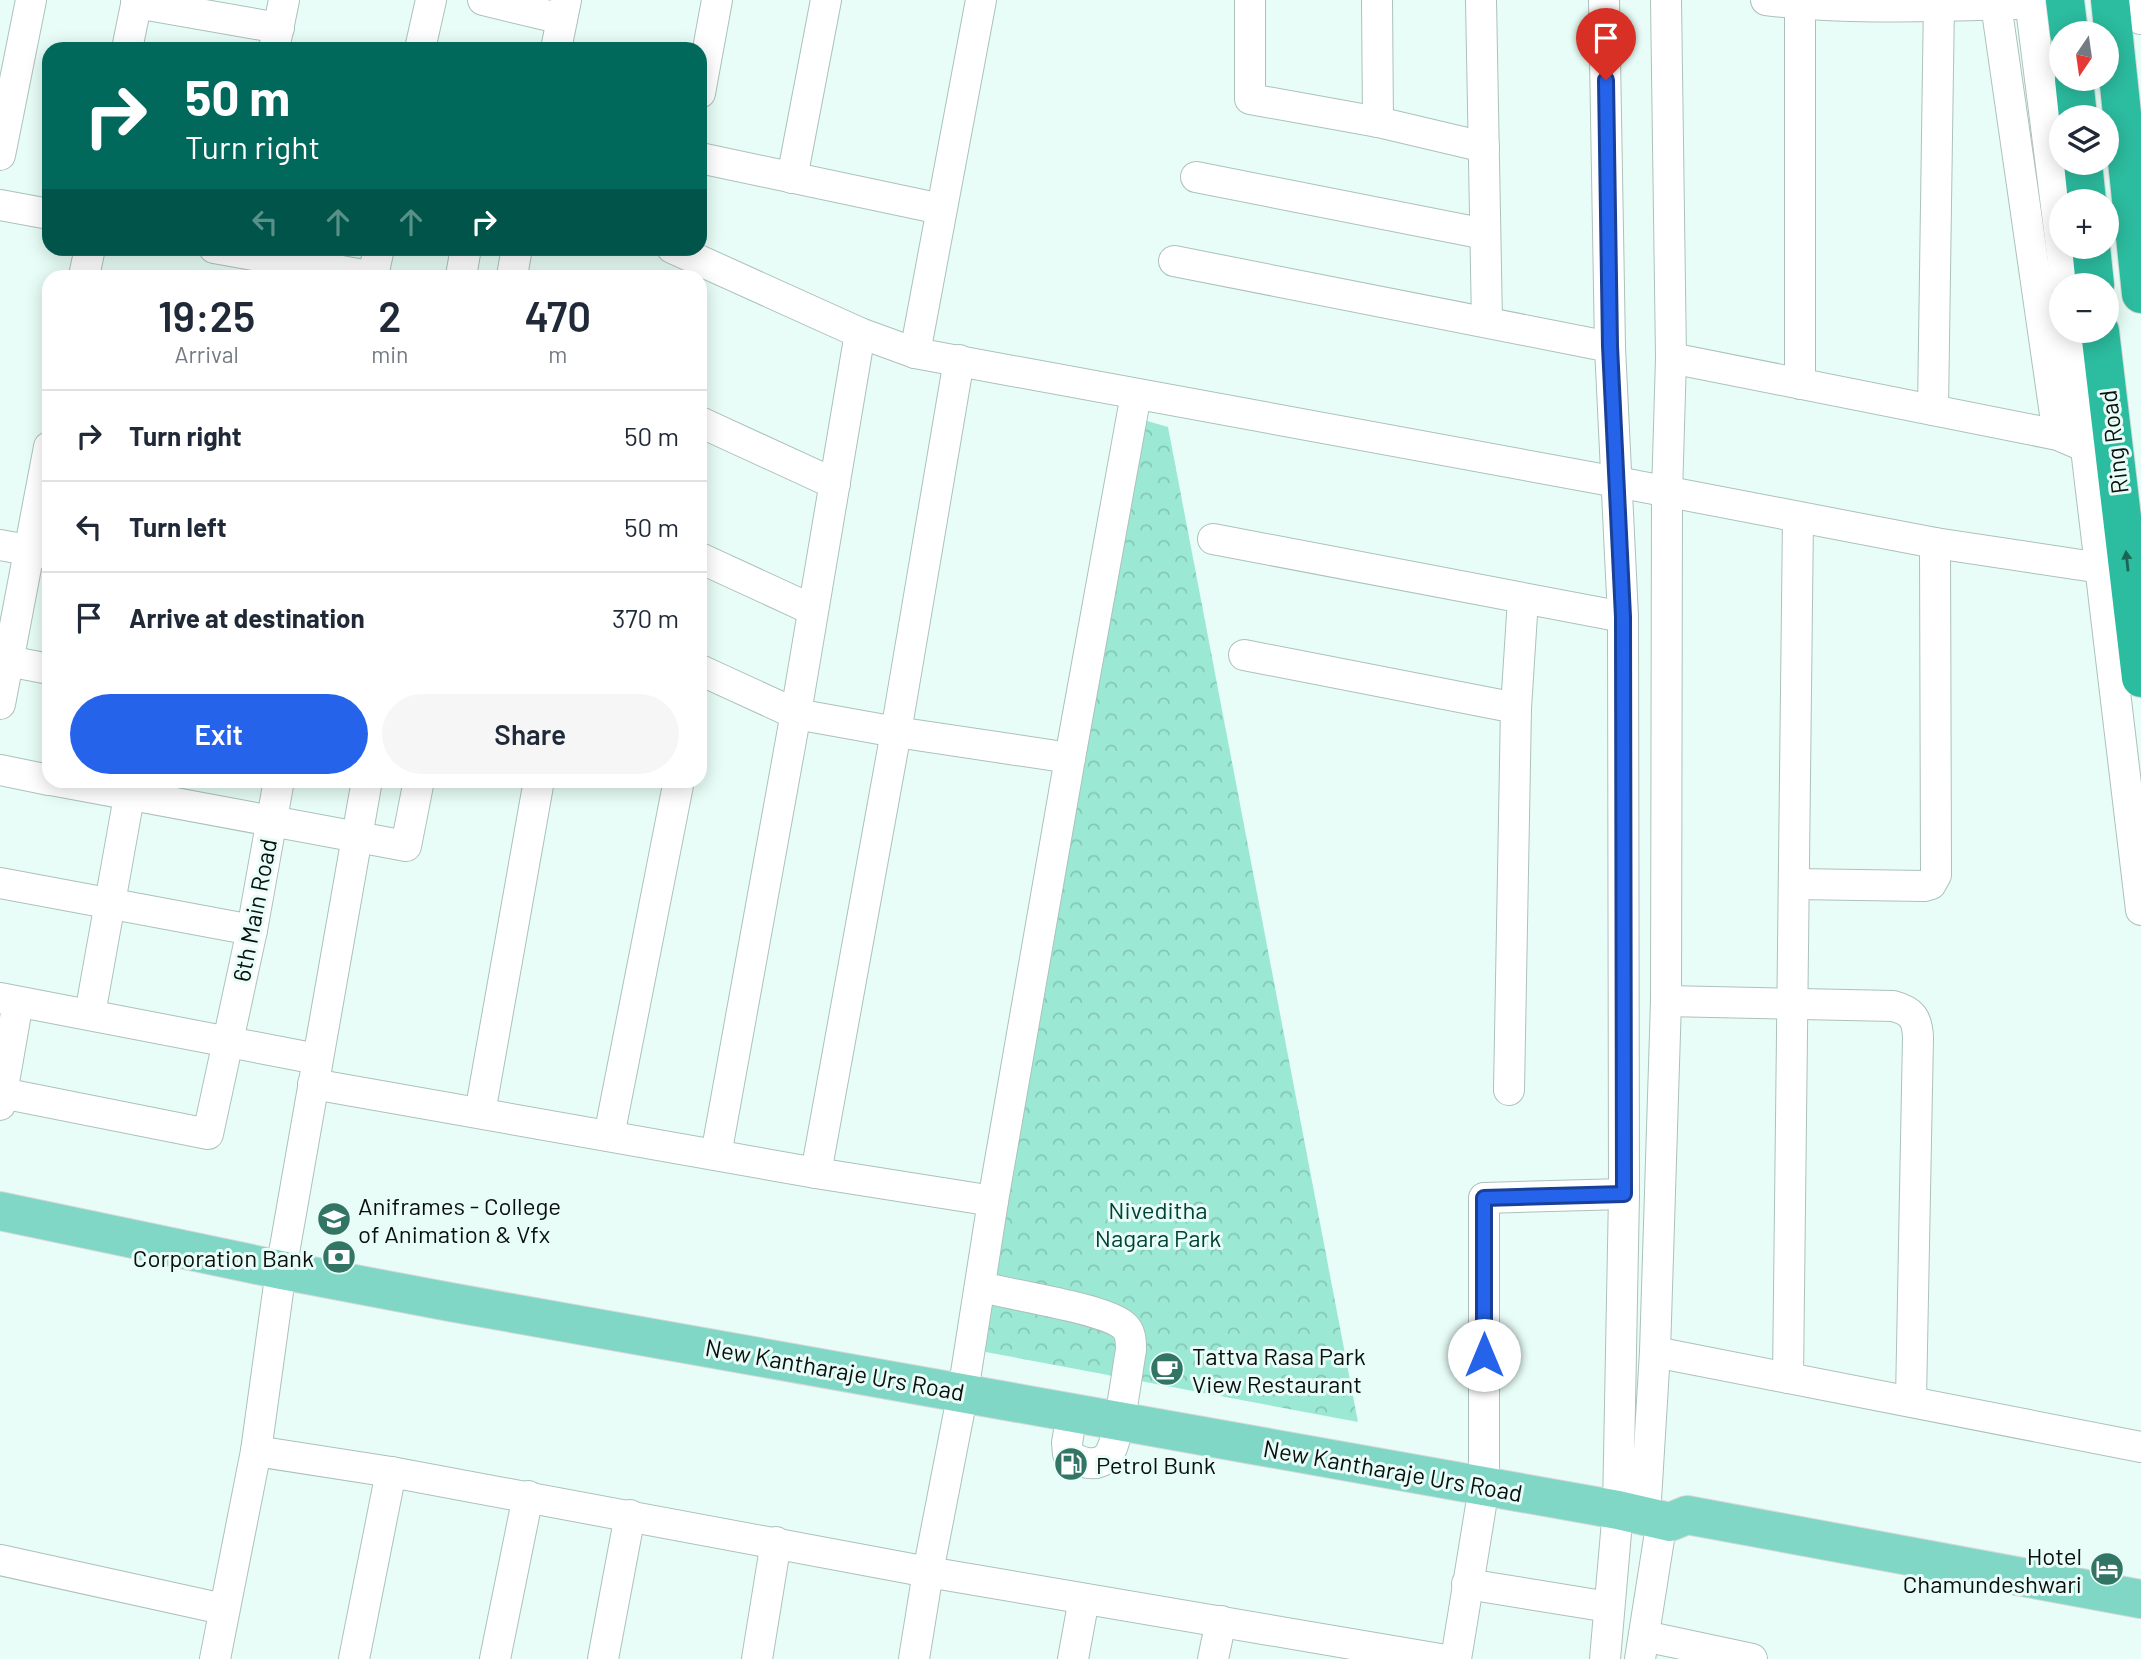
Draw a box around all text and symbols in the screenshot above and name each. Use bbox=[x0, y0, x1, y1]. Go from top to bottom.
pin bbox=[1576, 8, 1636, 80]
icon: arrive bbox=[1587, 19, 1625, 57]
north arrow bbox=[2049, 21, 2119, 91]
map controls bbox=[2049, 21, 2119, 343]
text: 50 m bbox=[185, 67, 290, 126]
icon: right bbox=[70, 70, 161, 161]
button: layers bbox=[2049, 105, 2119, 175]
text: Turn right bbox=[185, 127, 320, 165]
button: + bbox=[2049, 189, 2119, 259]
icon: left bbox=[246, 203, 284, 241]
icon: ahead bbox=[319, 203, 357, 241]
icon: ahead bbox=[392, 203, 430, 241]
icon: right bbox=[465, 203, 503, 241]
button: − bbox=[2049, 273, 2119, 343]
text: 19:25 bbox=[158, 290, 255, 340]
text: 2 bbox=[378, 290, 401, 340]
text: 470 bbox=[524, 290, 591, 340]
text: Arrival bbox=[174, 340, 239, 368]
text: min bbox=[371, 340, 409, 368]
text: m bbox=[548, 340, 567, 368]
street label: Ring Road bbox=[2092, 388, 2134, 496]
icon: right bbox=[70, 417, 108, 455]
text: Turn right bbox=[129, 420, 242, 451]
text: 50 m bbox=[624, 420, 679, 451]
icon: left bbox=[70, 508, 108, 546]
text: Turn left bbox=[129, 511, 227, 542]
text: 50 m bbox=[624, 511, 679, 542]
one-way arrow bbox=[2121, 550, 2132, 572]
icon: arrive bbox=[70, 599, 108, 637]
text: Arrive at destination bbox=[129, 602, 365, 633]
text: 370 m bbox=[612, 602, 679, 633]
button: Exit bbox=[70, 694, 368, 774]
button: Share bbox=[382, 694, 679, 774]
street label: 6th Main Road bbox=[226, 836, 282, 984]
place label: Aniframes - College of Animation & Vfx bbox=[358, 1191, 561, 1248]
park label: Niveditha Nagara Park bbox=[1095, 1195, 1221, 1252]
school or university icon: Aniframes - College of Animation & Vfx bbox=[315, 1200, 353, 1238]
bank icon: Corporation Bank bbox=[320, 1238, 358, 1276]
place label: Corporation Bank bbox=[133, 1243, 314, 1272]
position arrow bbox=[1447, 1318, 1521, 1392]
street label: New Kantharaje Urs Road bbox=[703, 1332, 967, 1406]
place label: Tattva Rasa Park View Restaurant bbox=[1192, 1341, 1366, 1398]
cafe icon: Tattva Rasa Park View Restaurant bbox=[1148, 1350, 1186, 1388]
street label: New Kantharaje Urs Road bbox=[1261, 1433, 1525, 1507]
fuel station icon: Petrol Bunk bbox=[1052, 1445, 1090, 1483]
place label: Petrol Bunk bbox=[1096, 1450, 1216, 1479]
place label: Hotel Chamundeshwari bbox=[1903, 1541, 2082, 1598]
hotel icon: Hotel Chamundeshwari bbox=[2088, 1550, 2126, 1588]

